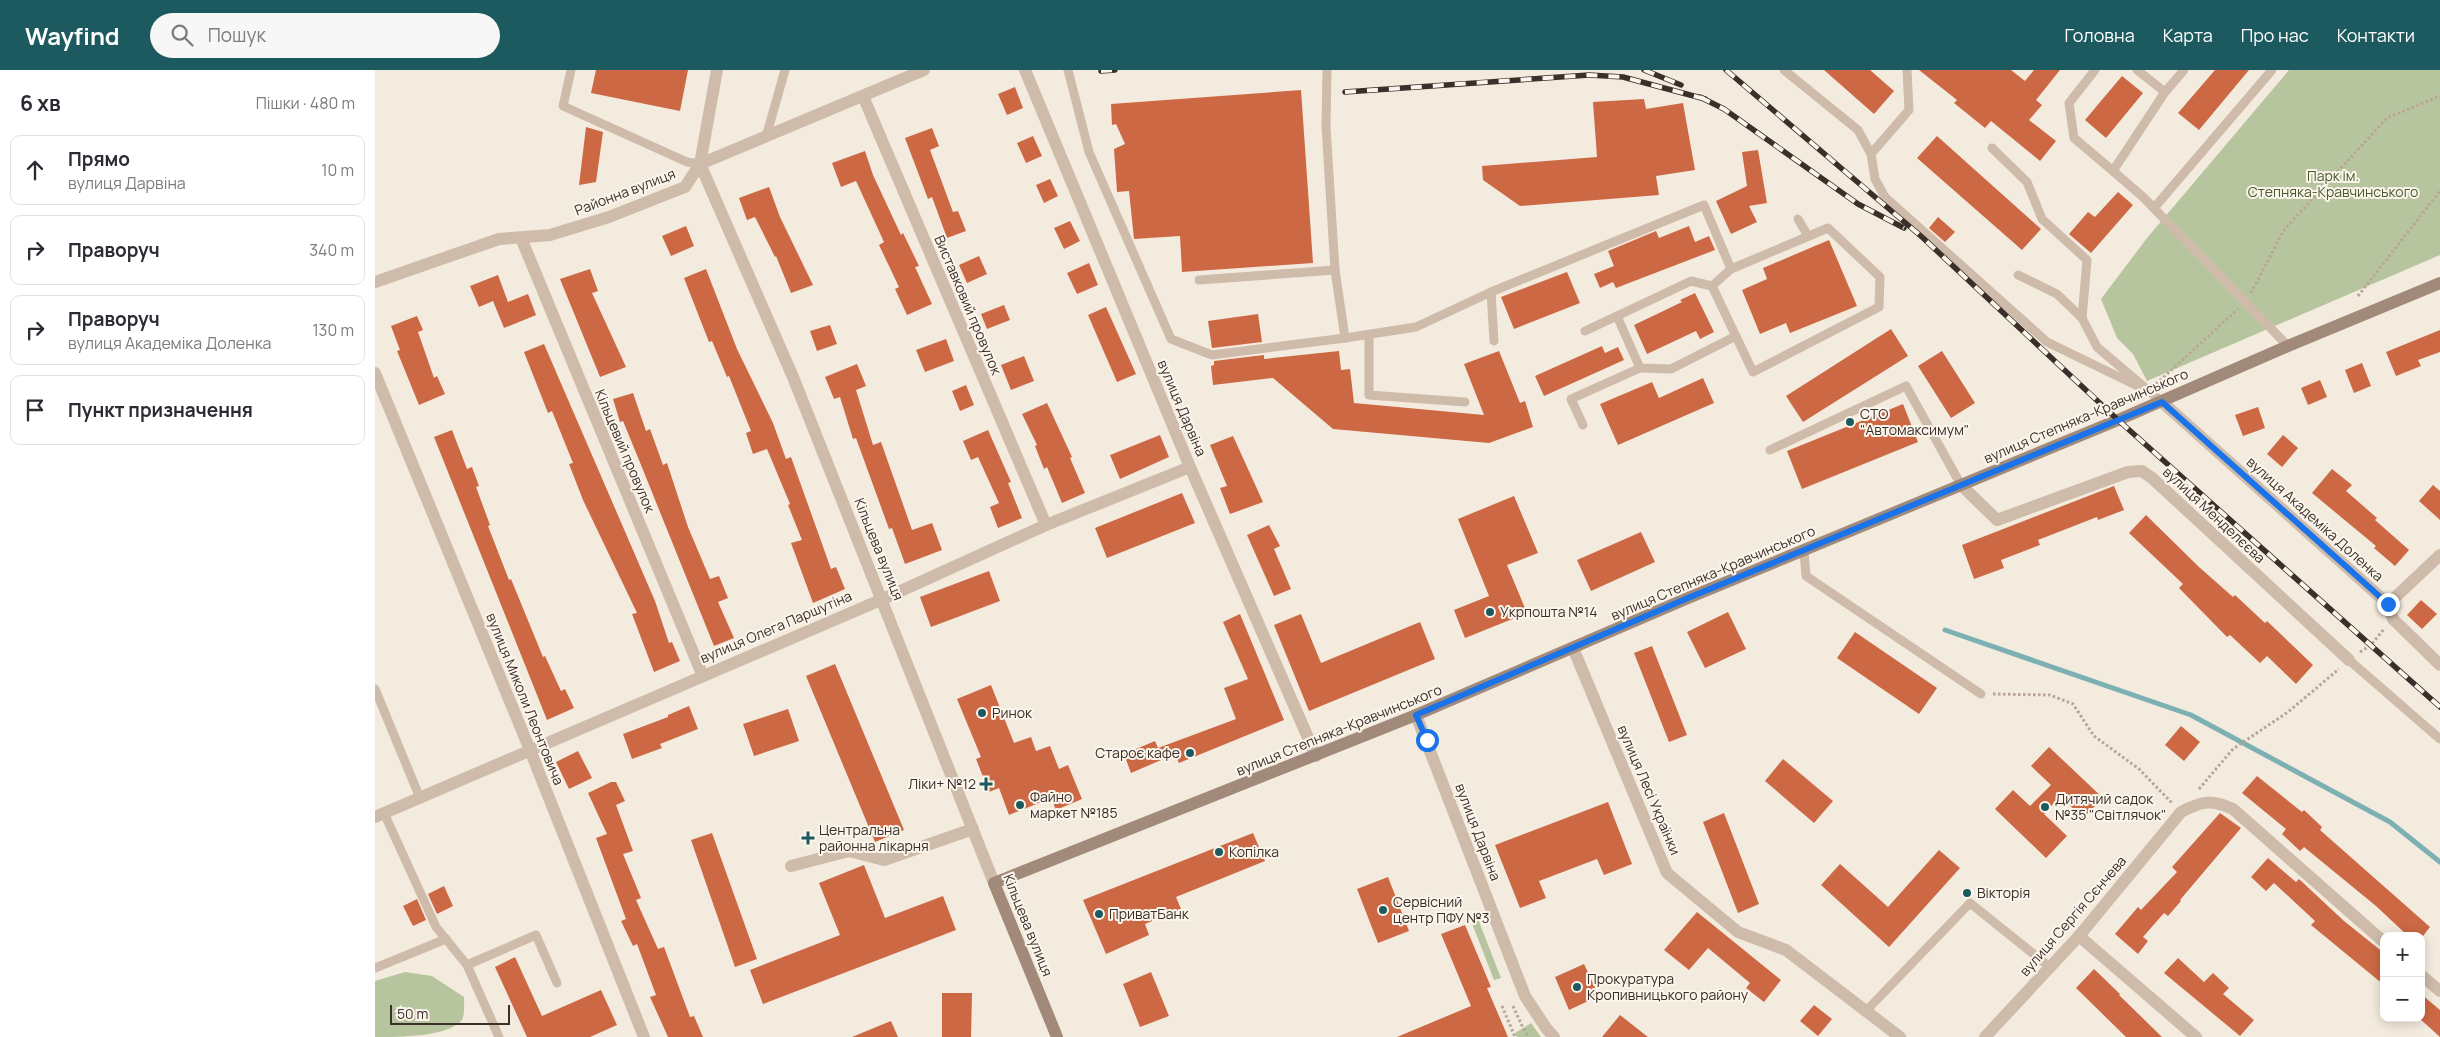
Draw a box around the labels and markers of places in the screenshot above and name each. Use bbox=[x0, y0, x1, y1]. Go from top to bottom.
place label: СТО "Автомаксимум" bbox=[1860, 404, 1969, 439]
marker: СТО "Автомаксимум" bbox=[1844, 416, 1856, 428]
place label: Укрпошта №14 bbox=[1500, 602, 1597, 621]
marker: Укрпошта №14 bbox=[1484, 606, 1496, 618]
place label: Ринок bbox=[992, 703, 1033, 722]
marker: Ринок bbox=[976, 707, 988, 719]
place label: Староє кафе bbox=[1095, 743, 1180, 762]
marker: Староє кафе bbox=[1184, 747, 1196, 759]
place label: Ліки+ №12 bbox=[908, 774, 976, 793]
marker: Ліки+ №12 bbox=[980, 778, 992, 790]
place label: Файно маркет №185 bbox=[1030, 787, 1118, 822]
place label: Дитячий садок №35 "Світлячок" bbox=[2055, 789, 2166, 824]
marker: Файно маркет №185 bbox=[1014, 799, 1026, 811]
marker: Дитячий садок №35 "Світлячок" bbox=[2039, 801, 2051, 813]
place label: Центральна районна лікарня bbox=[819, 820, 929, 855]
marker: Центральна районна лікарня bbox=[801, 831, 815, 845]
place label: Копілка bbox=[1229, 842, 1279, 861]
marker: Копілка bbox=[1213, 846, 1225, 858]
place label: Вікторія bbox=[1977, 883, 2030, 902]
marker: Вікторія bbox=[1961, 887, 1973, 899]
place label: Сервісний центр ПФУ №3 bbox=[1393, 892, 1489, 927]
place label: ПриватБанк bbox=[1109, 904, 1190, 923]
marker: Сервісний центр ПФУ №3 bbox=[1377, 904, 1389, 916]
marker: ПриватБанк bbox=[1093, 908, 1105, 920]
place label: Прокуратура Кропивницького району bbox=[1587, 969, 1749, 1004]
marker: Прокуратура Кропивницького району bbox=[1571, 981, 1583, 993]

